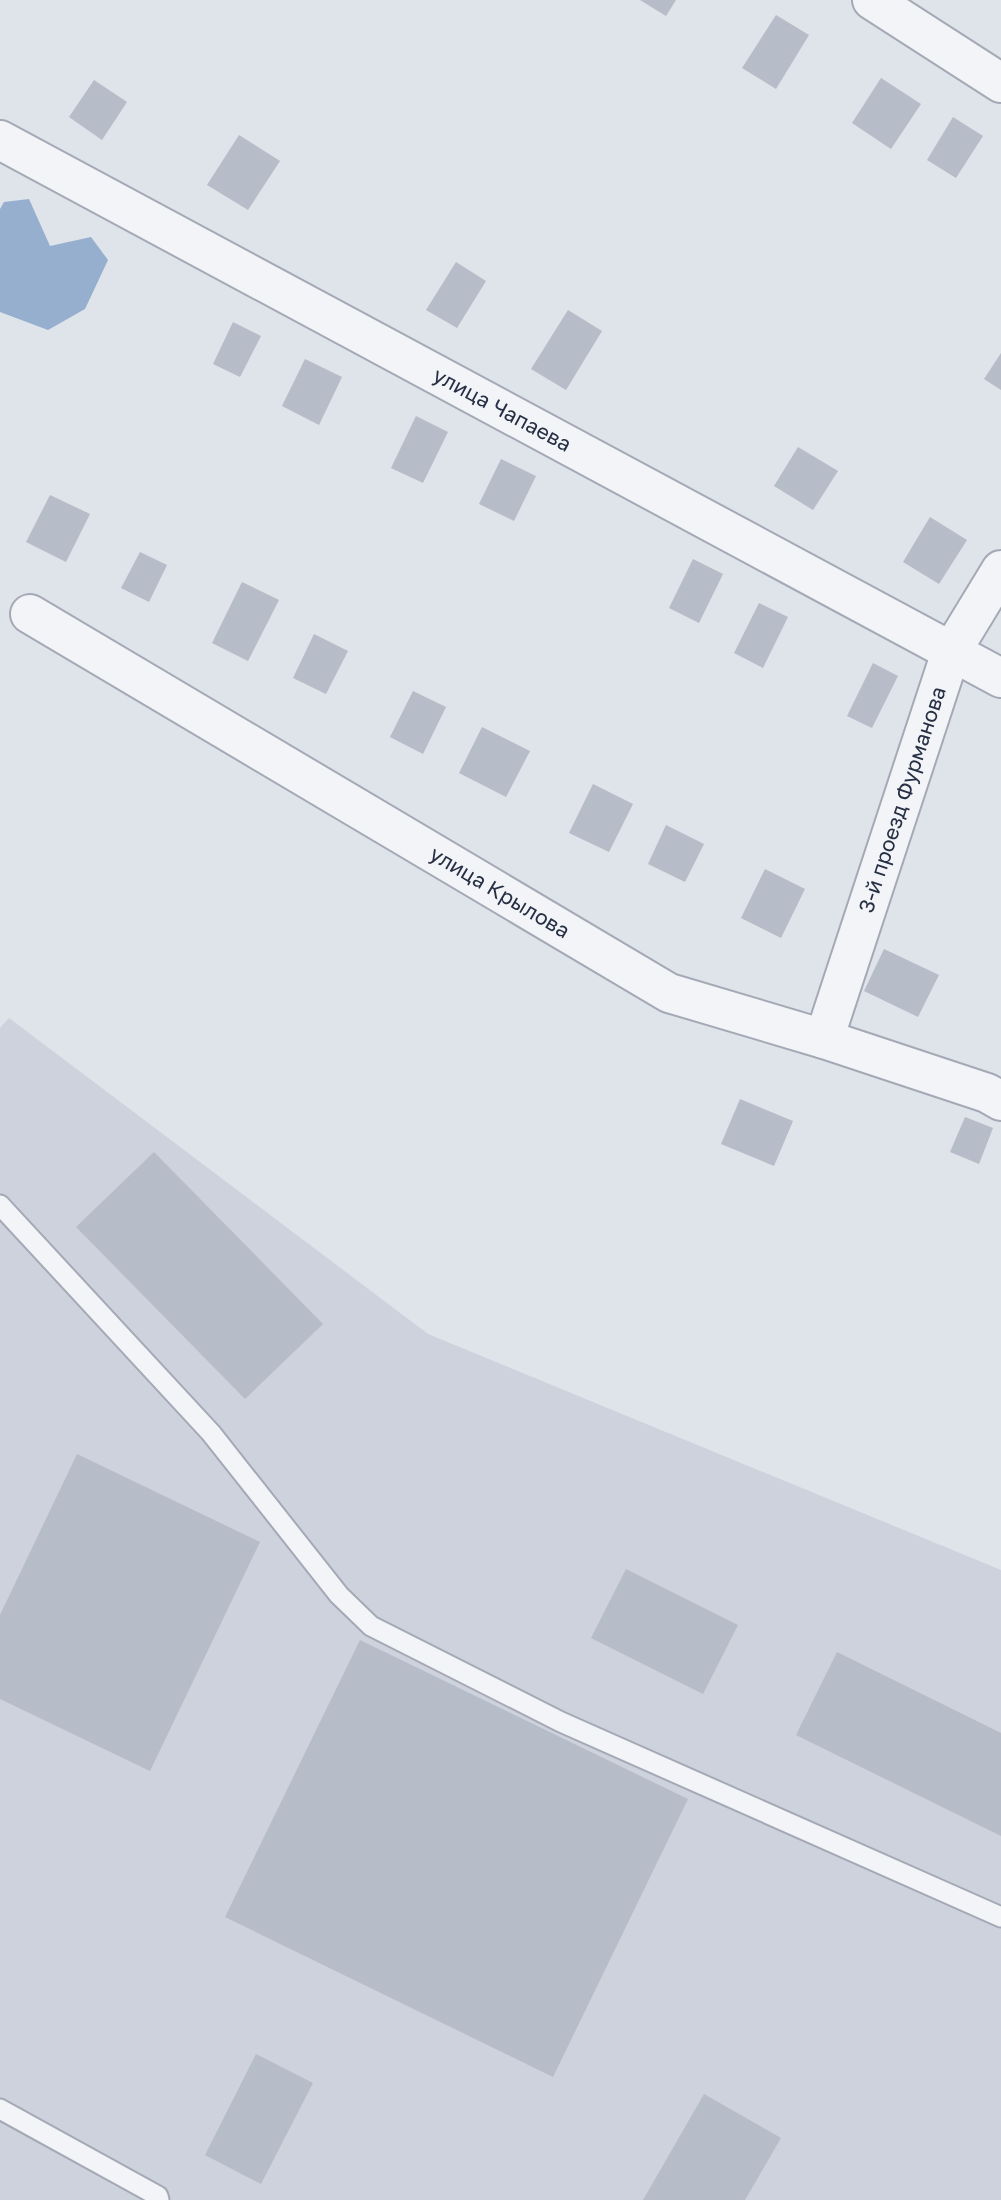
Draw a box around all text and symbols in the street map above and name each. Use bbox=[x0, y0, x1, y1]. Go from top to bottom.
street label: улица Чапаева bbox=[429, 361, 576, 457]
street label: 3-й проезд Фурманова bbox=[852, 683, 951, 916]
street label: улица Крылова bbox=[425, 840, 575, 943]

